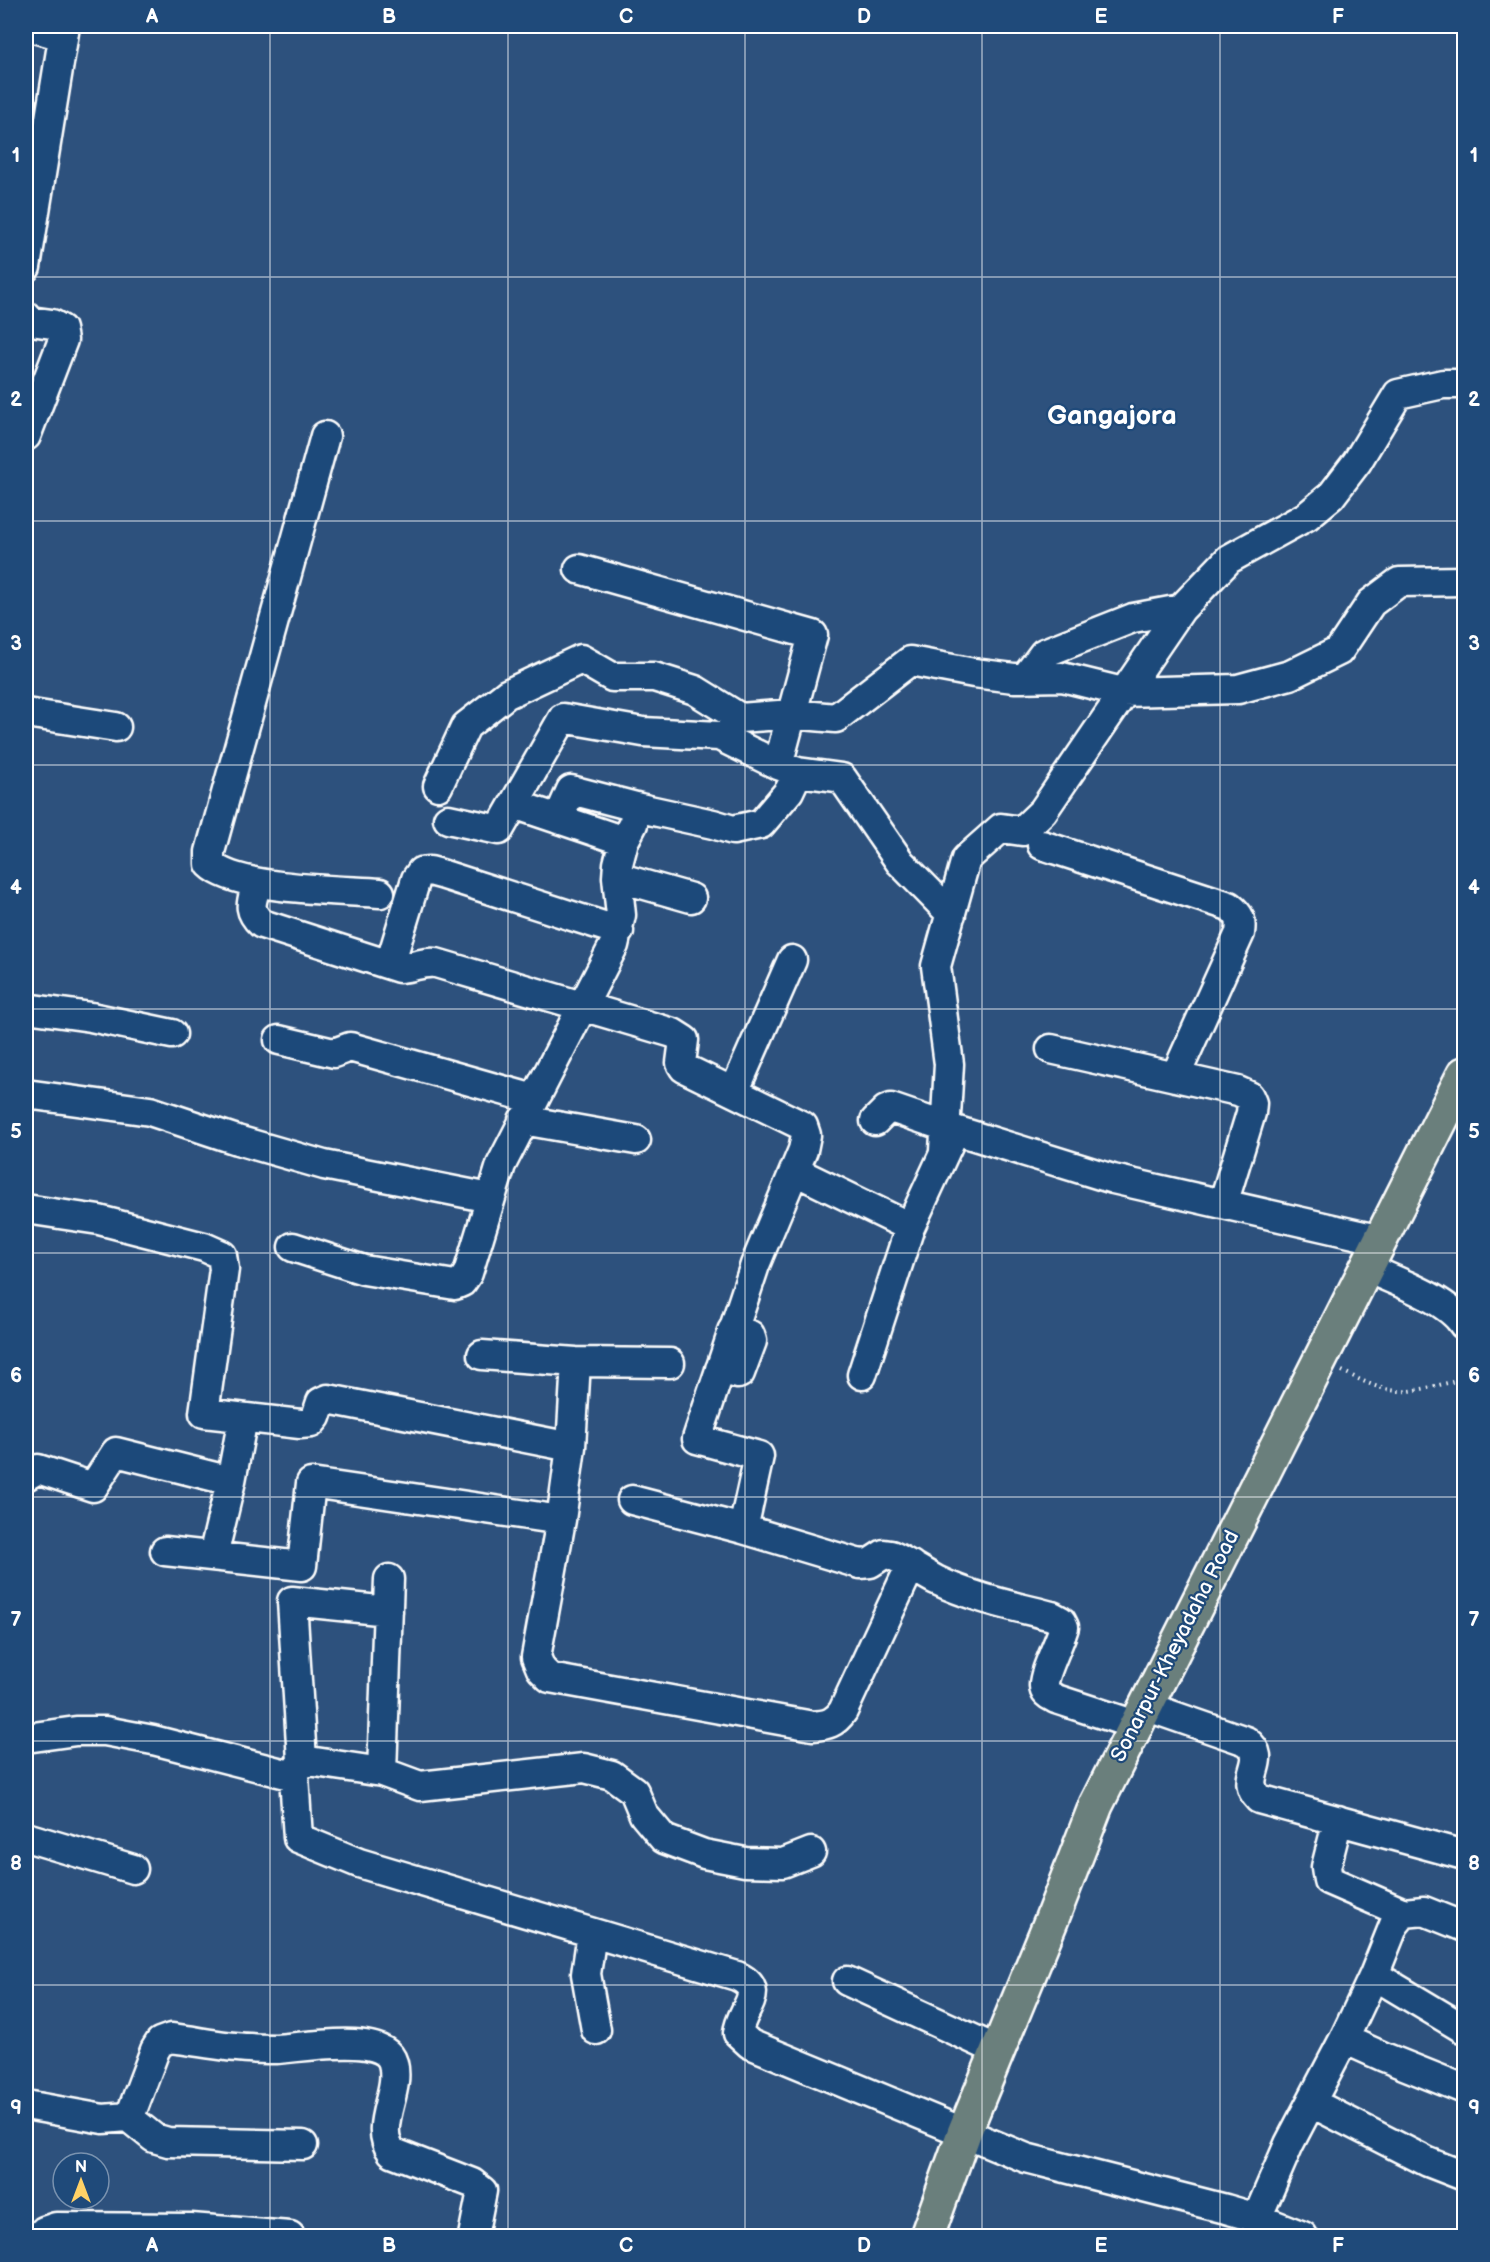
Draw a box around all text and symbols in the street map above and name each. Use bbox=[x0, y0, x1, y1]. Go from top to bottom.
text: A bbox=[145, 5, 159, 29]
text: B bbox=[382, 5, 396, 29]
text: C bbox=[619, 5, 633, 29]
text: D bbox=[857, 5, 871, 29]
text: E bbox=[1095, 5, 1108, 29]
text: F bbox=[1332, 5, 1344, 29]
text: 1 bbox=[12, 144, 20, 168]
text: 1 bbox=[1470, 144, 1478, 168]
text: 2 bbox=[10, 388, 22, 412]
text: 2 bbox=[1468, 388, 1480, 412]
district label: Gangajora bbox=[1047, 400, 1177, 432]
text: 3 bbox=[10, 632, 22, 656]
text: 3 bbox=[1468, 632, 1480, 656]
text: 4 bbox=[10, 876, 22, 900]
text: 4 bbox=[1468, 876, 1480, 900]
text: 5 bbox=[10, 1120, 22, 1144]
text: 5 bbox=[1468, 1120, 1480, 1144]
text: 6 bbox=[10, 1364, 22, 1388]
text: 6 bbox=[1468, 1364, 1480, 1388]
street label: Sonarpur-Kheyadaha Road bbox=[1106, 1526, 1244, 1766]
text: 7 bbox=[10, 1608, 22, 1632]
text: 7 bbox=[1468, 1608, 1480, 1632]
text: 8 bbox=[10, 1852, 22, 1876]
text: 8 bbox=[1468, 1852, 1480, 1876]
text: 9 bbox=[10, 2096, 22, 2120]
text: 9 bbox=[1468, 2096, 1480, 2120]
north arrow bbox=[51, 2151, 111, 2211]
text: N bbox=[75, 2158, 87, 2177]
text: A bbox=[145, 2234, 159, 2258]
text: B bbox=[382, 2234, 396, 2258]
text: C bbox=[619, 2234, 633, 2258]
text: D bbox=[857, 2234, 871, 2258]
text: E bbox=[1095, 2234, 1108, 2258]
text: F bbox=[1332, 2234, 1344, 2258]

